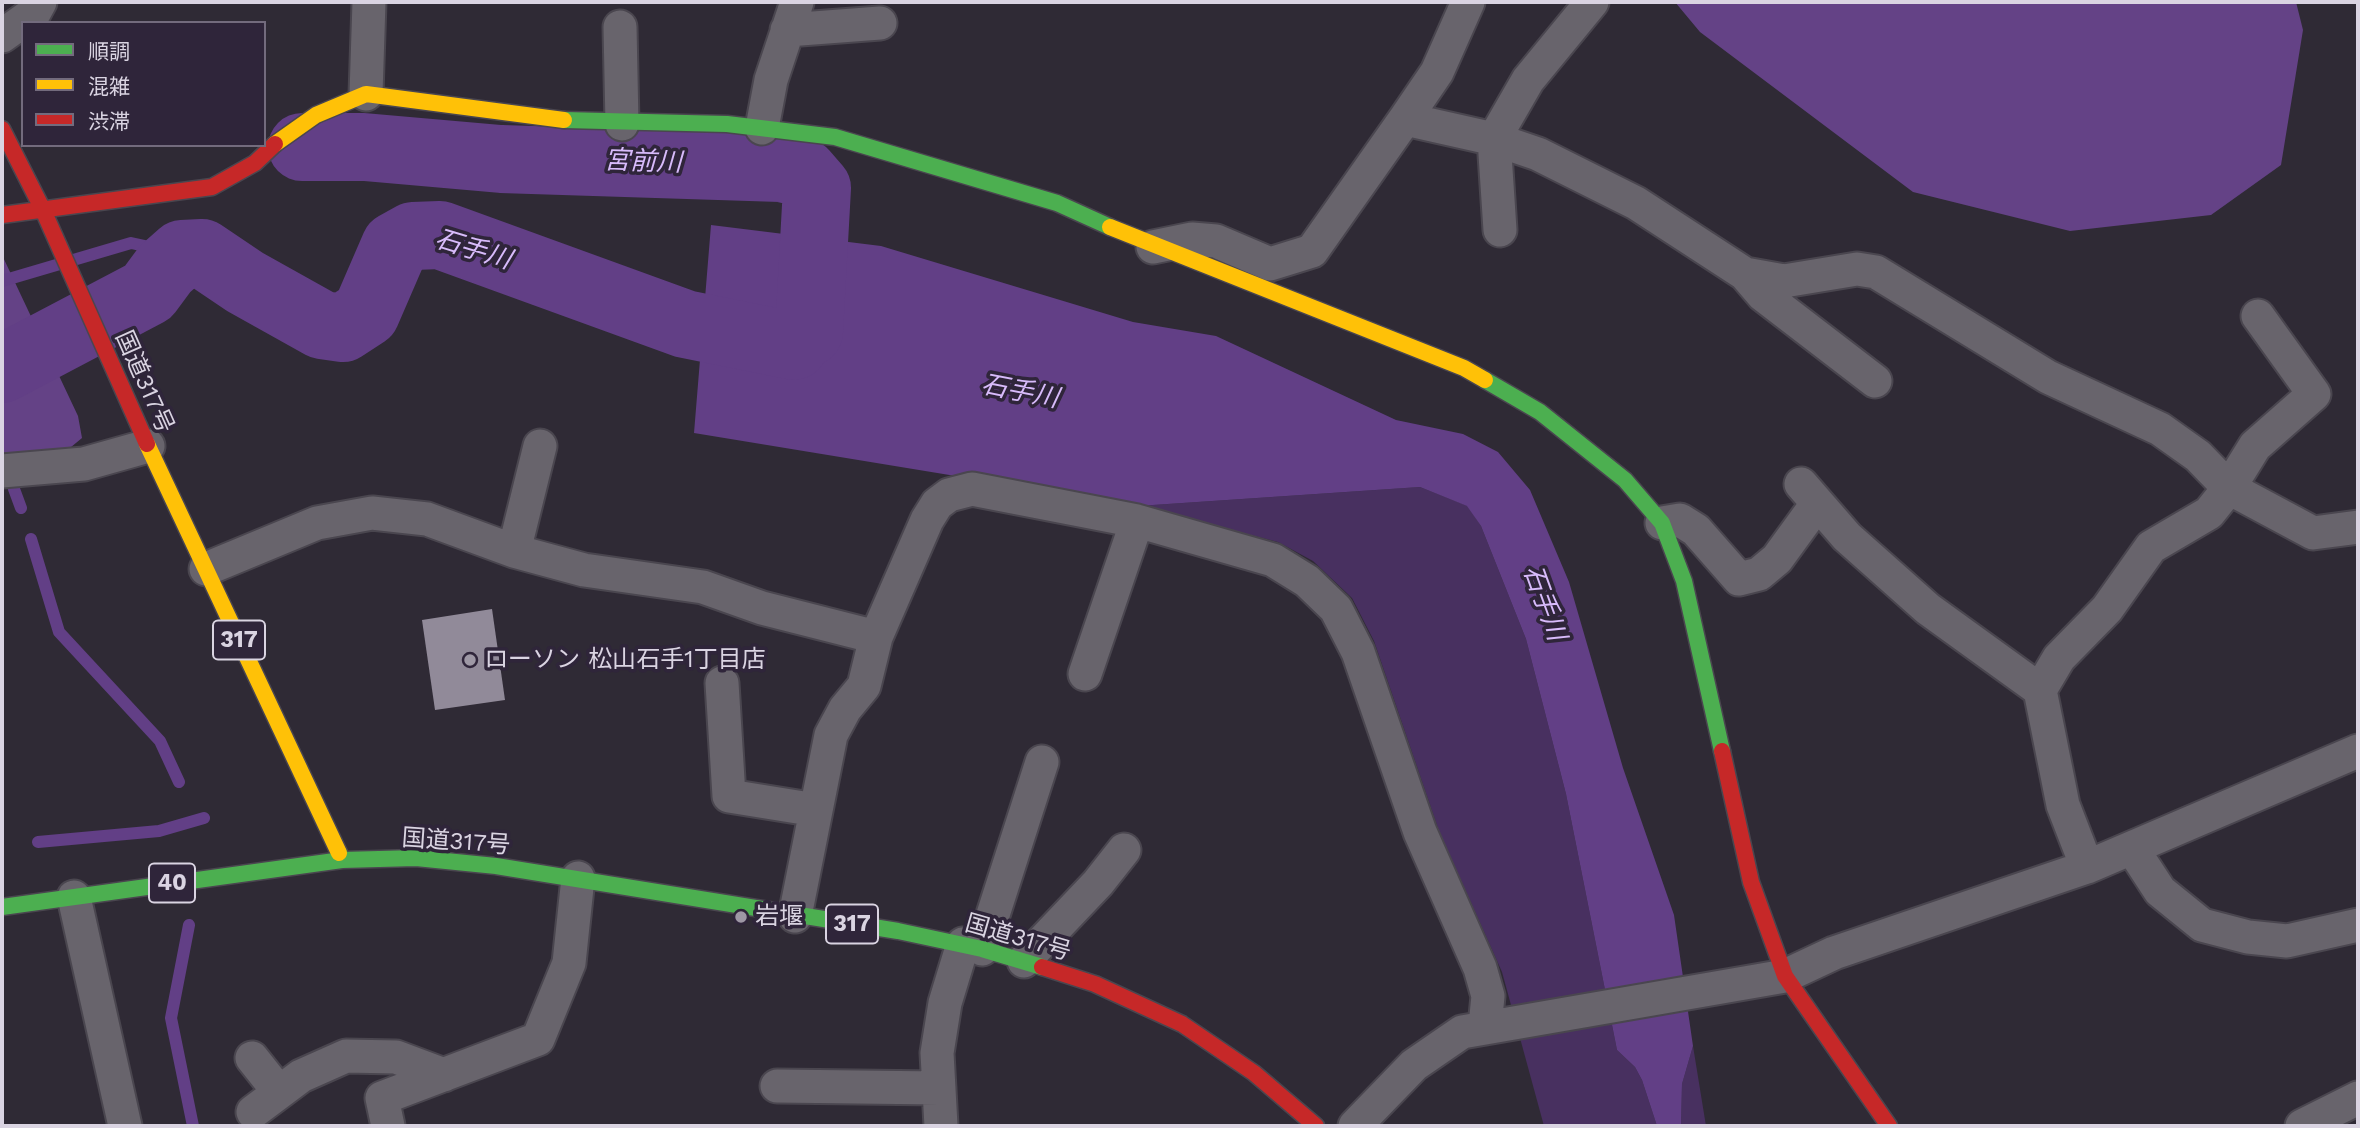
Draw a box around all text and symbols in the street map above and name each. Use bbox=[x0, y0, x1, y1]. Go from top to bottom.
legend bbox=[21, 21, 266, 147]
text: 順調 bbox=[88, 39, 130, 64]
text: 混雑 bbox=[88, 74, 130, 99]
text: 渋滞 bbox=[88, 109, 130, 134]
water label: 宮前川 bbox=[603, 145, 683, 179]
water label: 石手川 bbox=[431, 224, 515, 276]
street label: 国道317号 bbox=[109, 326, 179, 438]
water label: 石手川 bbox=[979, 369, 1061, 415]
water label: 石手川 bbox=[1516, 561, 1572, 645]
road number: 317 bbox=[213, 620, 265, 660]
place label: ローソン 松山石手1丁目店 bbox=[484, 646, 766, 674]
marker: ローソン 松山石手1丁目店 bbox=[462, 652, 478, 668]
street label: 国道317号 bbox=[401, 824, 511, 860]
road number: 40 bbox=[149, 863, 195, 902]
place label: 岩堰 bbox=[755, 903, 803, 931]
road number: 317 bbox=[826, 904, 878, 944]
marker: 岩堰 bbox=[733, 909, 749, 925]
street label: 国道317号 bbox=[962, 909, 1074, 967]

